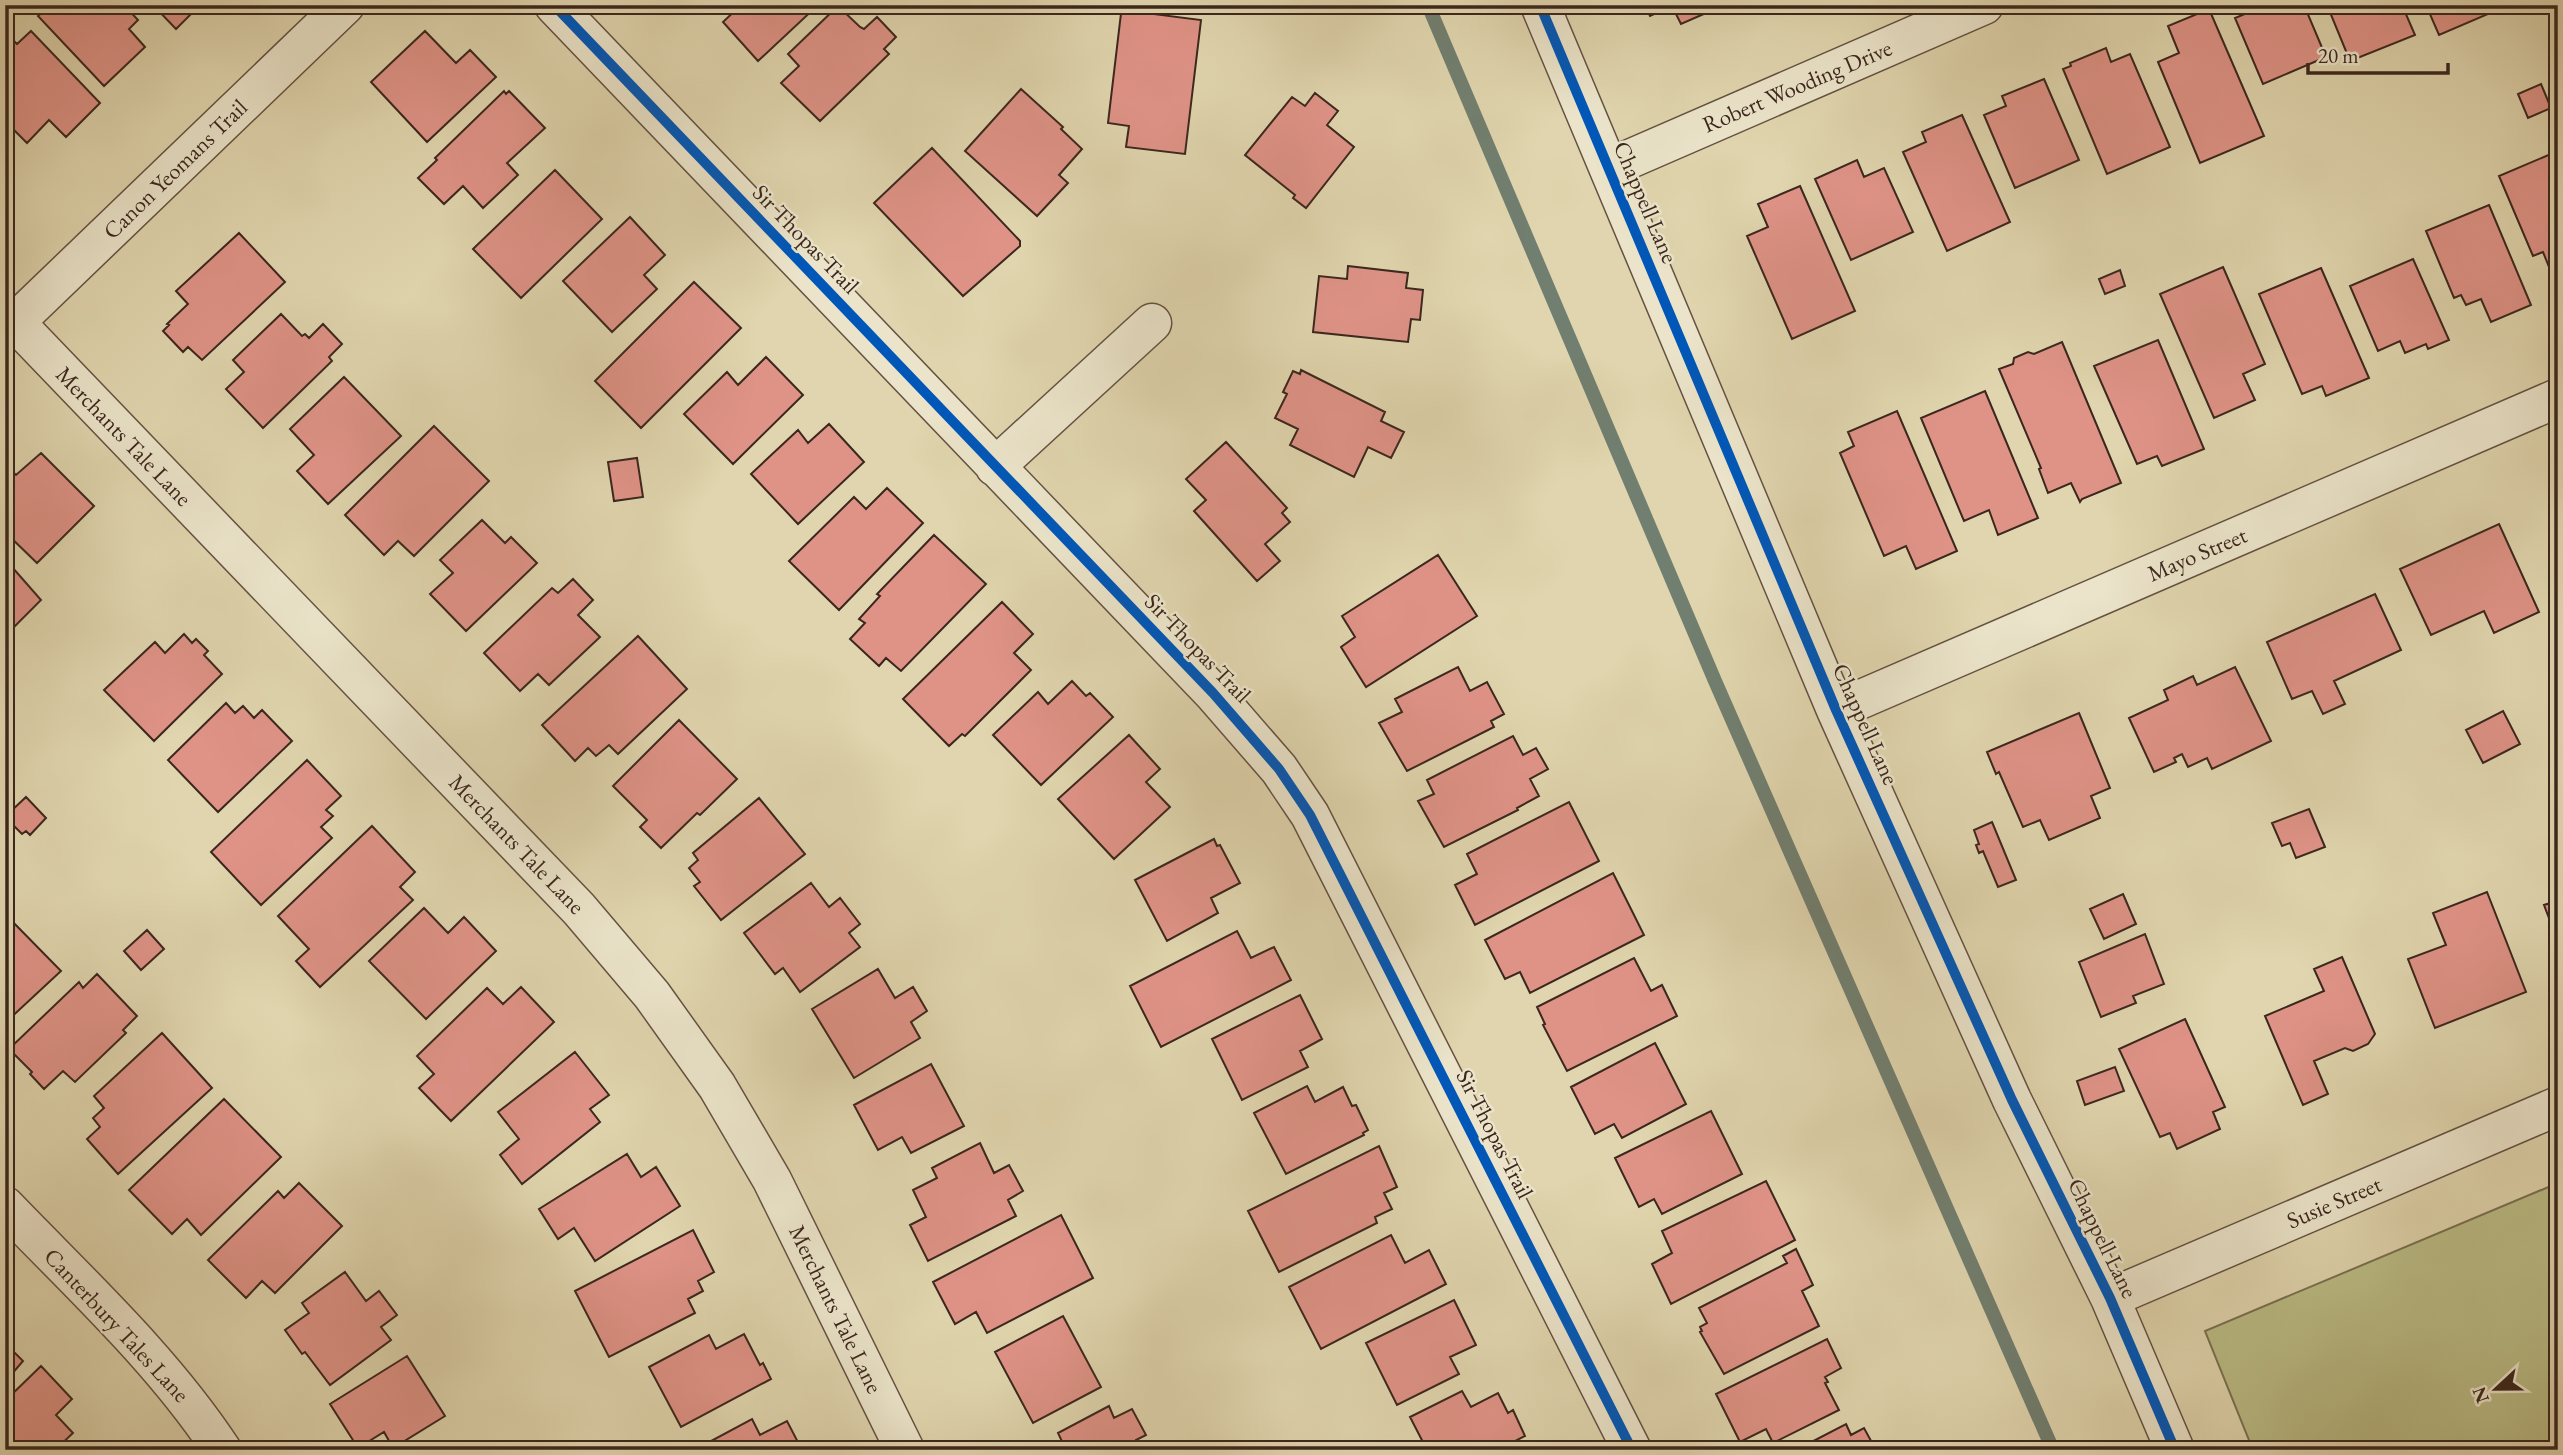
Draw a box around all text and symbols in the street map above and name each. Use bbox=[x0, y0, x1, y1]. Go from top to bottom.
scale bar bbox=[2308, 32, 2448, 76]
street label: Robert Wooding Drive bbox=[1698, 33, 1896, 139]
text: 20 m bbox=[2318, 42, 2359, 69]
street label: Canon Yeomans Trail bbox=[97, 92, 254, 246]
street label: Chappell Lane bbox=[1607, 137, 1685, 268]
street label: Sir Thopas Trail bbox=[746, 178, 866, 300]
street label: Merchants Tale Lane bbox=[49, 360, 199, 513]
street label: Mayo Street bbox=[2143, 519, 2252, 588]
street label: Sir Thopas Trail bbox=[1138, 587, 1258, 709]
street label: Chappell Lane bbox=[1826, 659, 1906, 789]
street label: Merchants Tale Lane bbox=[442, 768, 592, 921]
street label: Sir Thopas Trail bbox=[1450, 1064, 1541, 1204]
street label: Susie Street bbox=[2282, 1168, 2387, 1235]
street label: Chappell Lane bbox=[2061, 1173, 2145, 1303]
street label: Merchants Tale Lane bbox=[782, 1220, 890, 1398]
street label: Canterbury Tales Lane bbox=[38, 1242, 196, 1408]
north arrow bbox=[2462, 1354, 2532, 1424]
text: N bbox=[2466, 1383, 2495, 1407]

